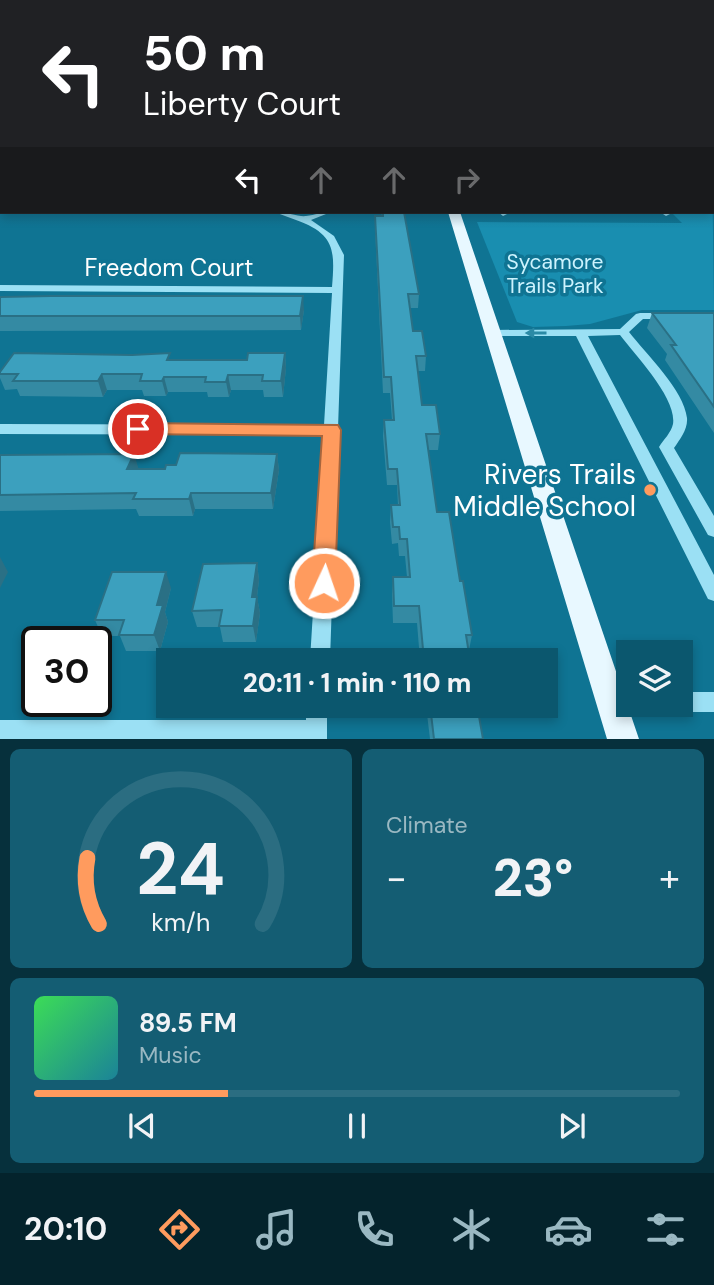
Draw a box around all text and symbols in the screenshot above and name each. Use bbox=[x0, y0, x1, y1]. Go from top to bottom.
text: 50 m bbox=[143, 21, 266, 85]
icon: left bbox=[28, 28, 119, 119]
text: Liberty Court bbox=[143, 83, 341, 125]
icon: left bbox=[229, 161, 267, 199]
icon: ahead bbox=[302, 161, 340, 199]
icon: ahead bbox=[375, 161, 413, 199]
icon: right bbox=[448, 161, 486, 199]
park label: Sycamore Trails Park bbox=[506, 248, 604, 300]
street label: Freedom Court bbox=[84, 252, 254, 283]
one-way arrow bbox=[525, 327, 547, 339]
pin bbox=[108, 399, 168, 459]
icon: arrive bbox=[119, 410, 157, 448]
place label: Rivers Trails Middle School bbox=[453, 456, 636, 525]
marker: Rivers Trails Middle School bbox=[642, 482, 658, 498]
position arrow bbox=[287, 546, 361, 620]
speed limit sign: 30 bbox=[21, 626, 112, 717]
map controls bbox=[616, 640, 693, 717]
button: layers bbox=[616, 640, 693, 717]
text: 20:11 · 1 min · 110 m bbox=[243, 666, 471, 700]
text: Climate bbox=[386, 810, 468, 840]
text: 24 bbox=[137, 823, 225, 918]
text: 23° bbox=[493, 844, 573, 912]
text: − bbox=[386, 853, 407, 903]
text: + bbox=[659, 853, 680, 903]
text: km/h bbox=[151, 906, 211, 939]
text: 89.5 FM bbox=[139, 1006, 237, 1040]
text: Music bbox=[139, 1040, 202, 1070]
icon: previous bbox=[123, 1107, 161, 1145]
icon: pause bbox=[338, 1107, 376, 1145]
icon: next bbox=[553, 1107, 591, 1145]
icon: directions bbox=[155, 1205, 204, 1254]
icon: music bbox=[252, 1205, 301, 1254]
icon: phone bbox=[350, 1205, 399, 1254]
icon: climate bbox=[447, 1205, 496, 1254]
icon: car bbox=[544, 1205, 593, 1254]
icon: filters bbox=[641, 1205, 690, 1254]
text: 20:10 bbox=[24, 1208, 107, 1250]

